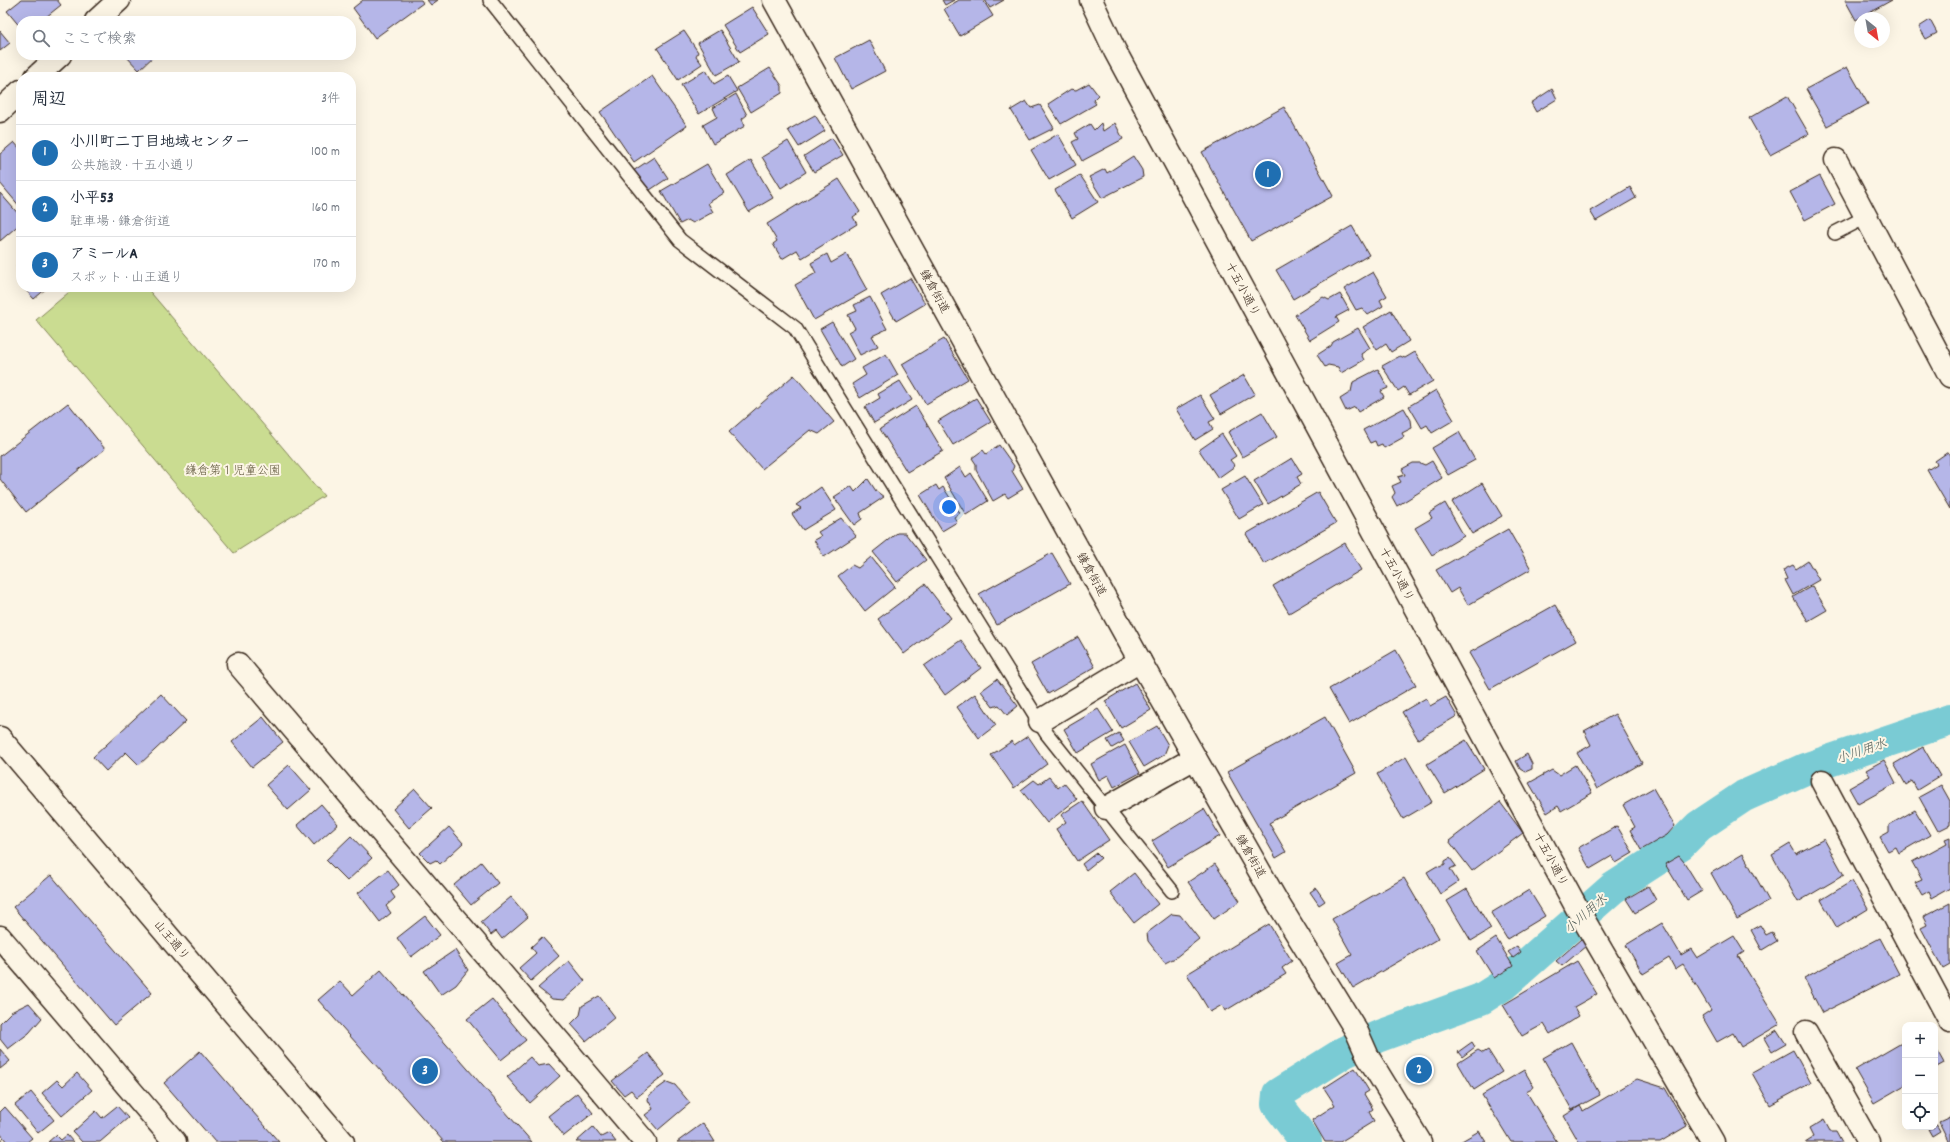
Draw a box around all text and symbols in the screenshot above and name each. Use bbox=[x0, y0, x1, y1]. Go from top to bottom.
north arrow bbox=[1854, 12, 1890, 48]
search box bbox=[16, 16, 356, 60]
icon: search bbox=[30, 27, 52, 49]
text: ここで検索 bbox=[62, 29, 137, 51]
text: 周辺 bbox=[32, 89, 66, 113]
text: 3件 bbox=[321, 90, 340, 109]
text: 小川町二丁目地域センター bbox=[70, 132, 250, 154]
text: 1 bbox=[44, 143, 46, 162]
text: 100 m bbox=[311, 143, 340, 162]
text: 公共施設 · 十五小通り bbox=[70, 157, 196, 176]
pin: 1 bbox=[1255, 159, 1281, 189]
text: 小平53 bbox=[70, 188, 114, 210]
text: 2 bbox=[42, 199, 48, 218]
text: 160 m bbox=[312, 199, 340, 218]
text: 駐車場 · 鎌倉街道 bbox=[70, 213, 170, 232]
text: アミールA bbox=[70, 244, 138, 266]
text: 3 bbox=[42, 255, 48, 274]
text: 170 m bbox=[313, 255, 340, 274]
street label: 十五小通り bbox=[1220, 259, 1263, 320]
street label: 鎌倉街道 bbox=[915, 267, 953, 317]
text: スポット · 山王通り bbox=[70, 269, 183, 288]
park label: 鎌倉第１児童公園 bbox=[185, 463, 281, 480]
your location bbox=[939, 497, 959, 517]
street label: 十五小通り bbox=[1374, 544, 1417, 605]
street label: 鎌倉街道 bbox=[1072, 550, 1110, 600]
water label: 小川用水 bbox=[1834, 735, 1889, 770]
street label: 十五小通り bbox=[1528, 829, 1571, 890]
street label: 鎌倉街道 bbox=[1230, 832, 1269, 882]
water label: 小川用水 bbox=[1561, 891, 1613, 939]
street label: 山王通り bbox=[149, 917, 193, 965]
map controls bbox=[1902, 1022, 1938, 1130]
button: + bbox=[1902, 1022, 1938, 1058]
pin: 2 bbox=[1406, 1055, 1432, 1085]
pin: 3 bbox=[412, 1056, 438, 1086]
button: − bbox=[1902, 1058, 1938, 1094]
button: locate bbox=[1902, 1094, 1938, 1130]

